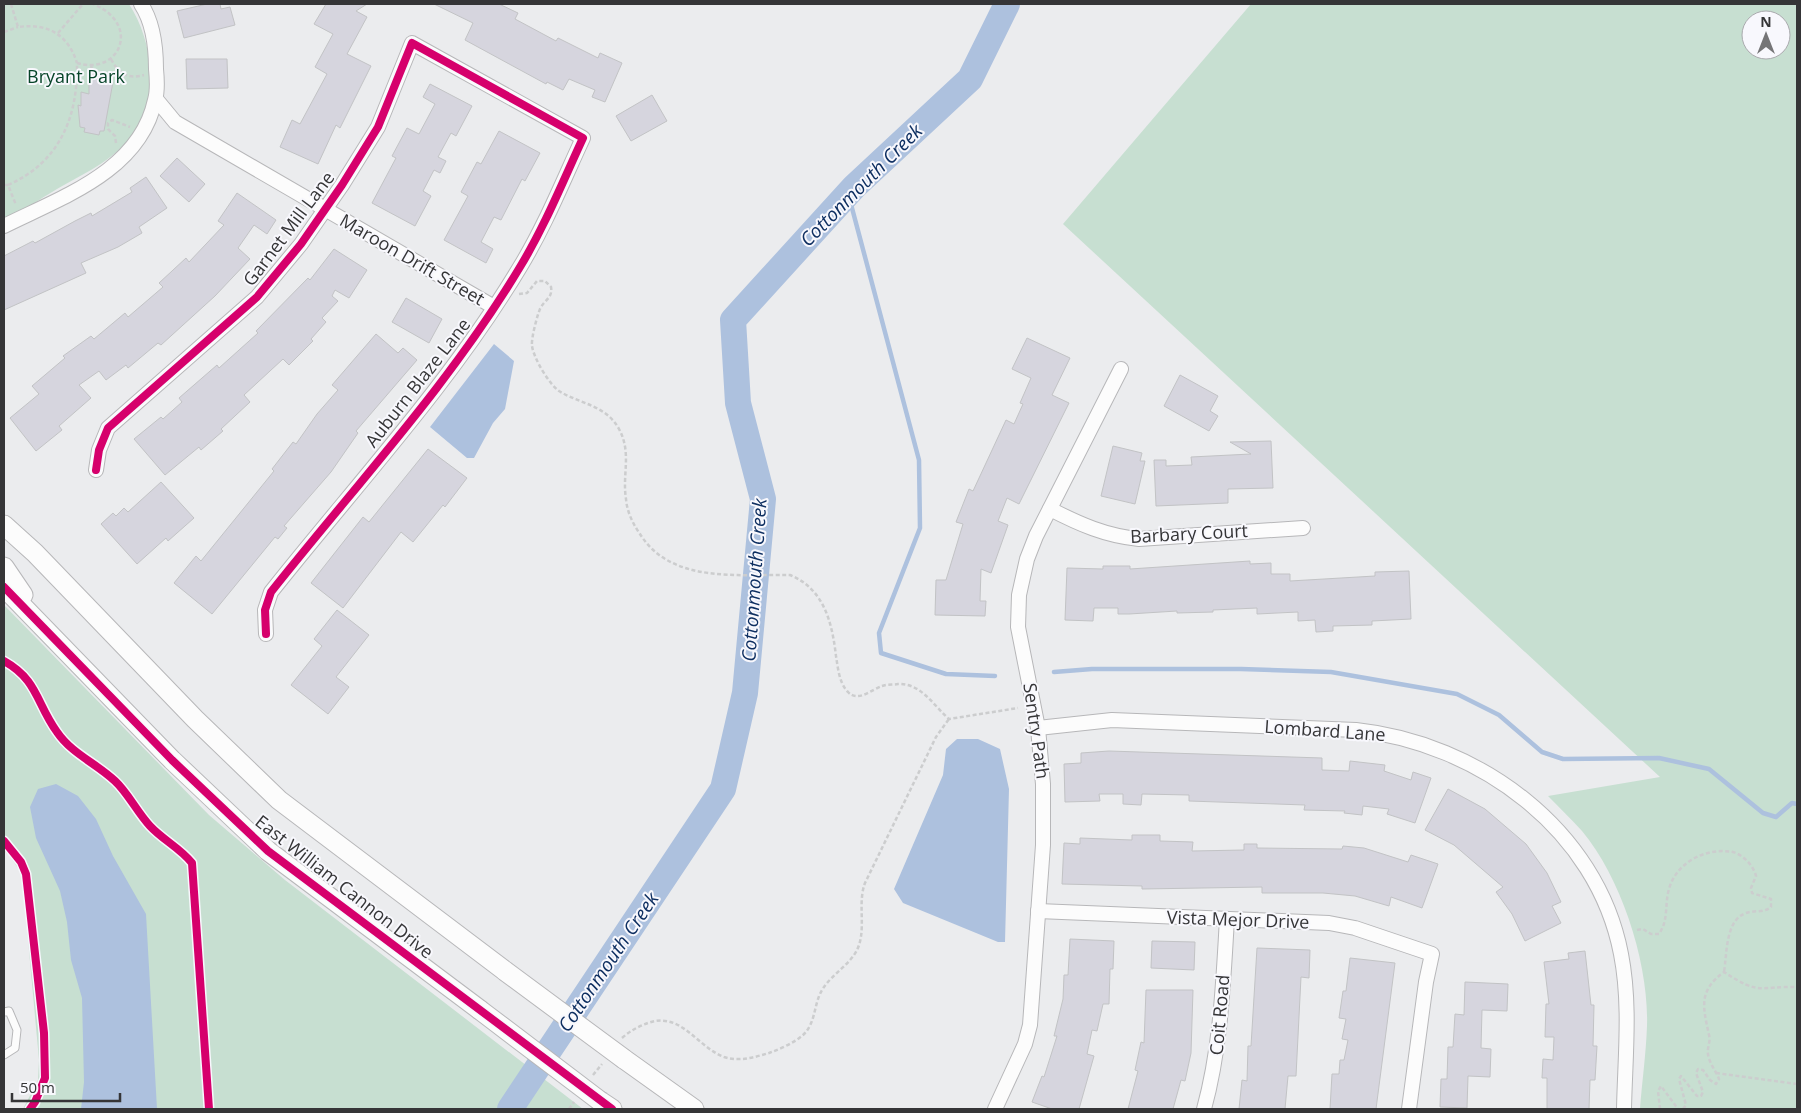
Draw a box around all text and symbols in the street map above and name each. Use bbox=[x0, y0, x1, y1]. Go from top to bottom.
north arrow bbox=[1741, 10, 1791, 60]
text: N bbox=[1760, 12, 1772, 31]
park label: Bryant Park bbox=[27, 64, 125, 88]
water label: Cottonmouth Creek bbox=[794, 118, 928, 252]
street label: Garnet Mill Lane bbox=[237, 166, 339, 291]
street label: Maroon Drift Street bbox=[336, 208, 489, 310]
street label: Auburn Blaze Lane bbox=[359, 313, 475, 452]
water label: Cottonmouth Creek bbox=[735, 497, 773, 662]
street label: Barbary Court bbox=[1129, 518, 1249, 548]
street label: Sentry Path bbox=[1018, 681, 1056, 780]
street label: Lombard Lane bbox=[1264, 714, 1387, 746]
street label: East William Cannon Drive bbox=[251, 809, 439, 963]
water label: Cottonmouth Creek bbox=[552, 886, 665, 1037]
street label: Vista Mejor Drive bbox=[1166, 905, 1310, 933]
street label: Coit Road bbox=[1204, 974, 1234, 1056]
scale bar bbox=[12, 1070, 120, 1102]
text: 50 m bbox=[20, 1077, 55, 1097]

